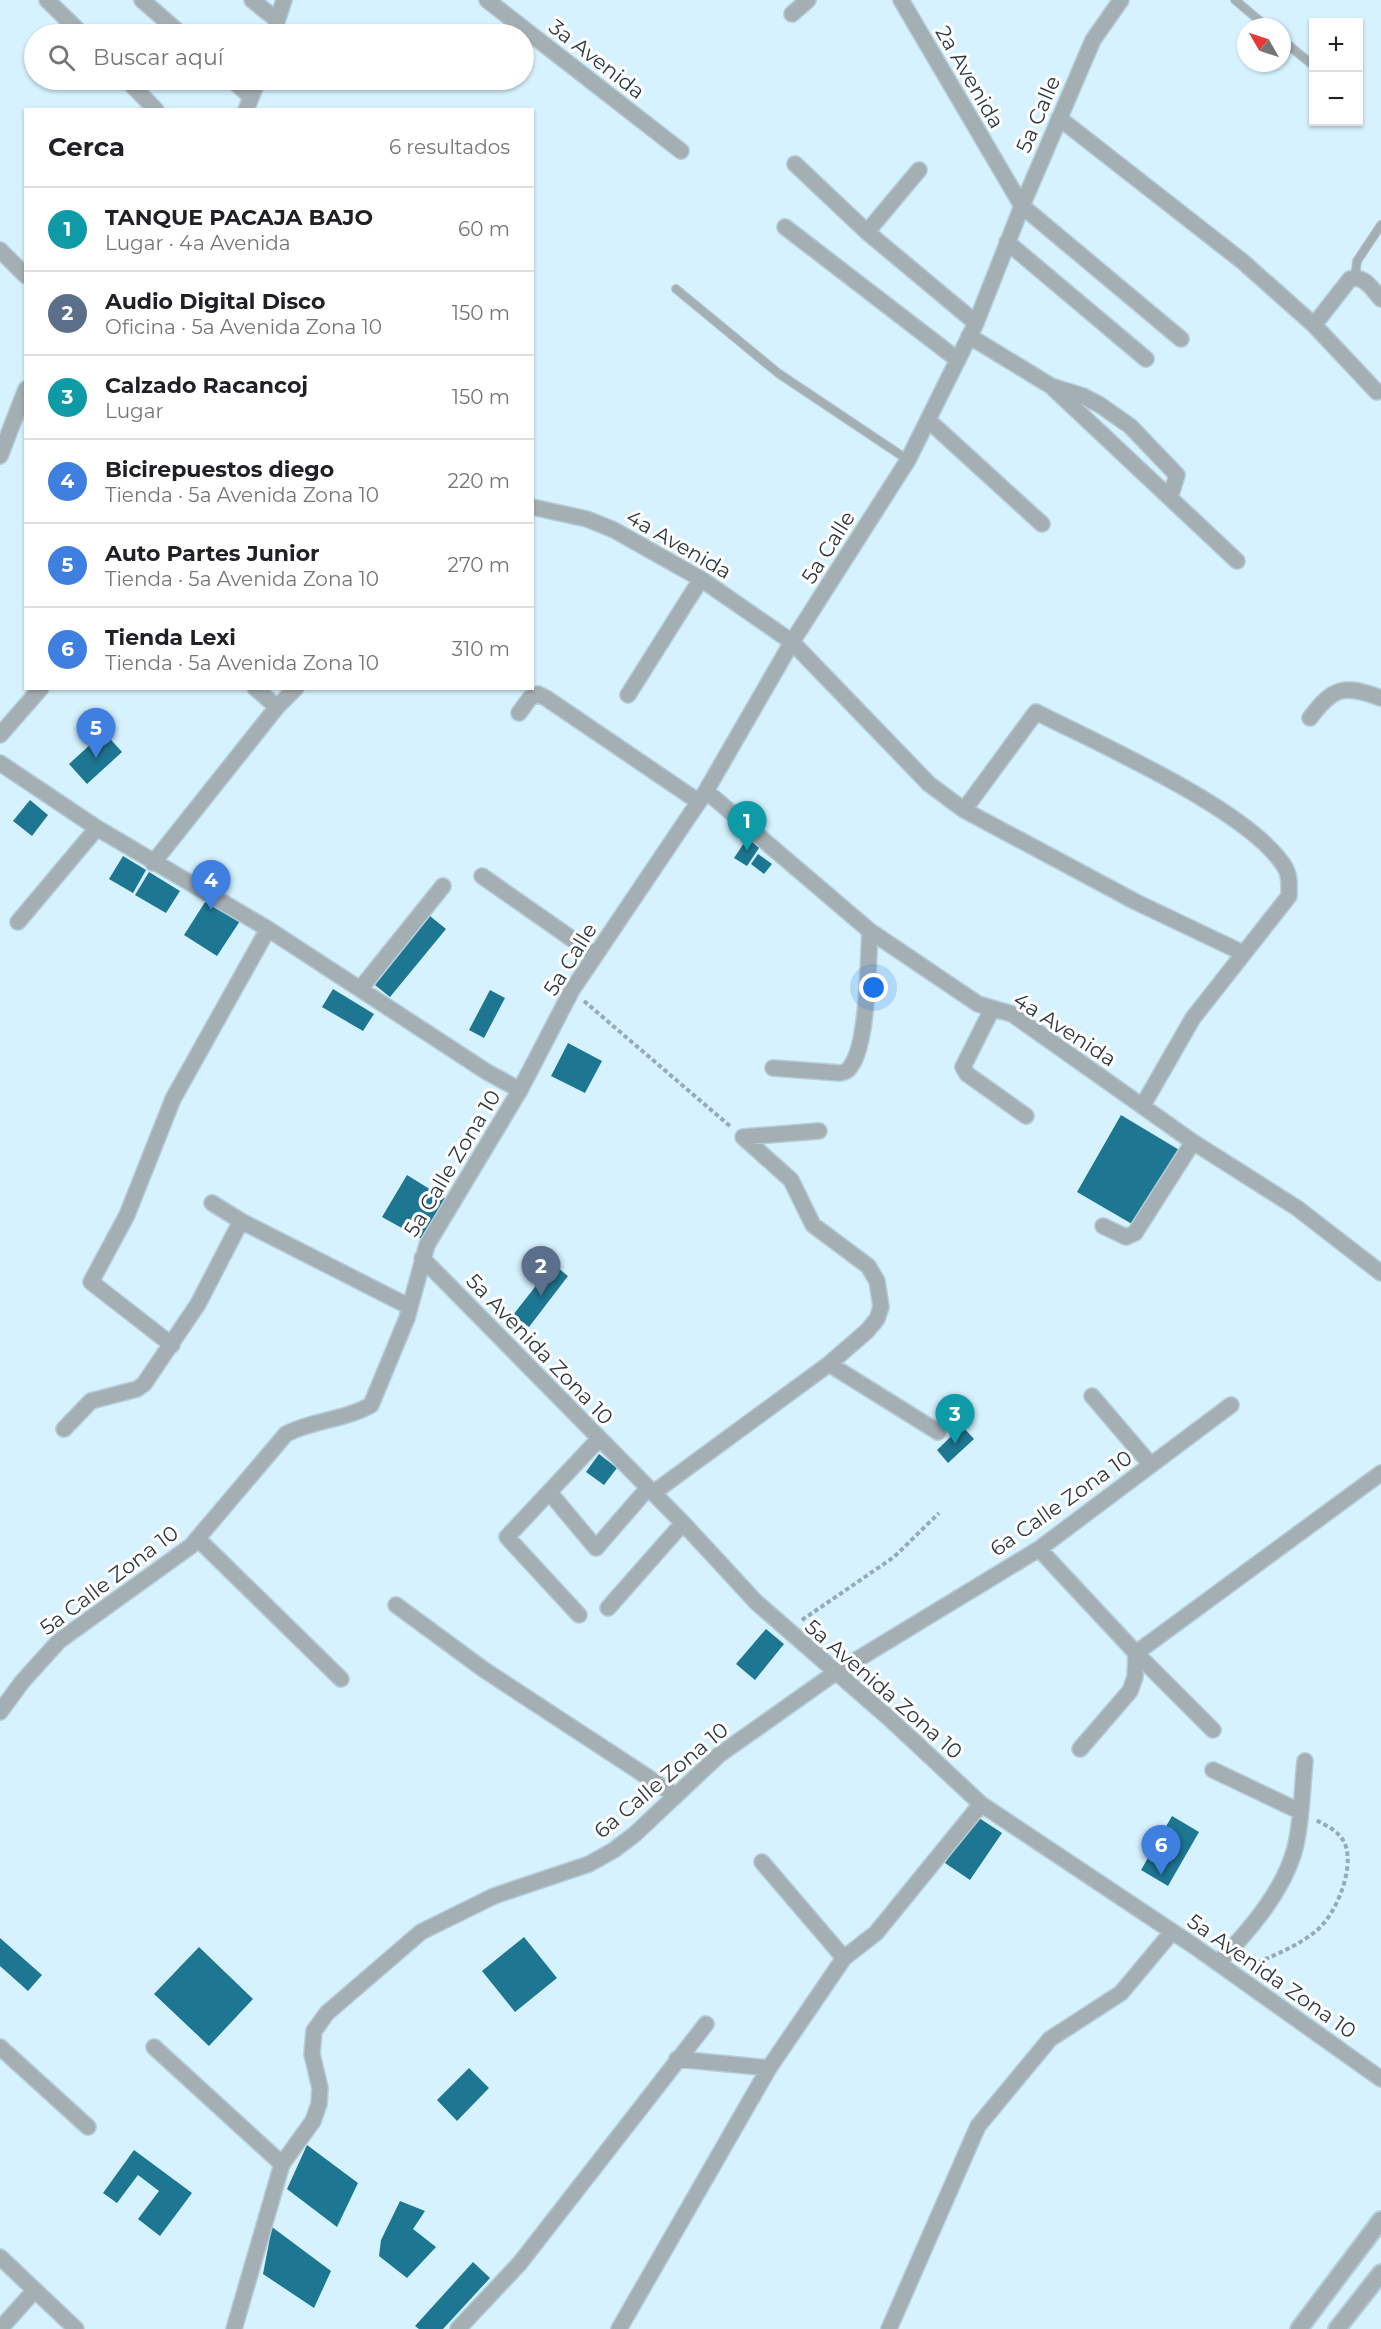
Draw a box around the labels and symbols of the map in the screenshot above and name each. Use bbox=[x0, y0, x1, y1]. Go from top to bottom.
street label: 3a Avenida bbox=[544, 14, 650, 104]
north arrow bbox=[1237, 18, 1291, 72]
street label: 2a Avenida bbox=[931, 21, 1009, 133]
street label: 5a Calle bbox=[1011, 72, 1065, 156]
street label: 4a Avenida bbox=[622, 504, 736, 584]
street label: 5a Calle bbox=[796, 506, 860, 588]
pin: 5 bbox=[76, 708, 116, 758]
pin: 1 bbox=[728, 802, 766, 851]
pin: 4 bbox=[192, 860, 230, 910]
street label: 5a Calle bbox=[538, 918, 602, 1000]
your location bbox=[859, 973, 888, 1002]
street label: 4a Avenida bbox=[1009, 987, 1121, 1071]
street label: 5a Calle Zona 10 bbox=[398, 1085, 506, 1241]
pin: 2 bbox=[522, 1246, 560, 1296]
street label: 5a Avenida Zona 10 bbox=[462, 1268, 618, 1430]
pin: 3 bbox=[936, 1394, 974, 1444]
street label: 6a Calle Zona 10 bbox=[985, 1445, 1137, 1561]
street label: 5a Calle Zona 10 bbox=[35, 1520, 183, 1640]
street label: 5a Avenida Zona 10 bbox=[800, 1614, 968, 1764]
street label: 6a Calle Zona 10 bbox=[589, 1717, 733, 1843]
pin: 6 bbox=[1142, 1826, 1180, 1875]
street label: 5a Avenida Zona 10 bbox=[1183, 1908, 1361, 2044]

